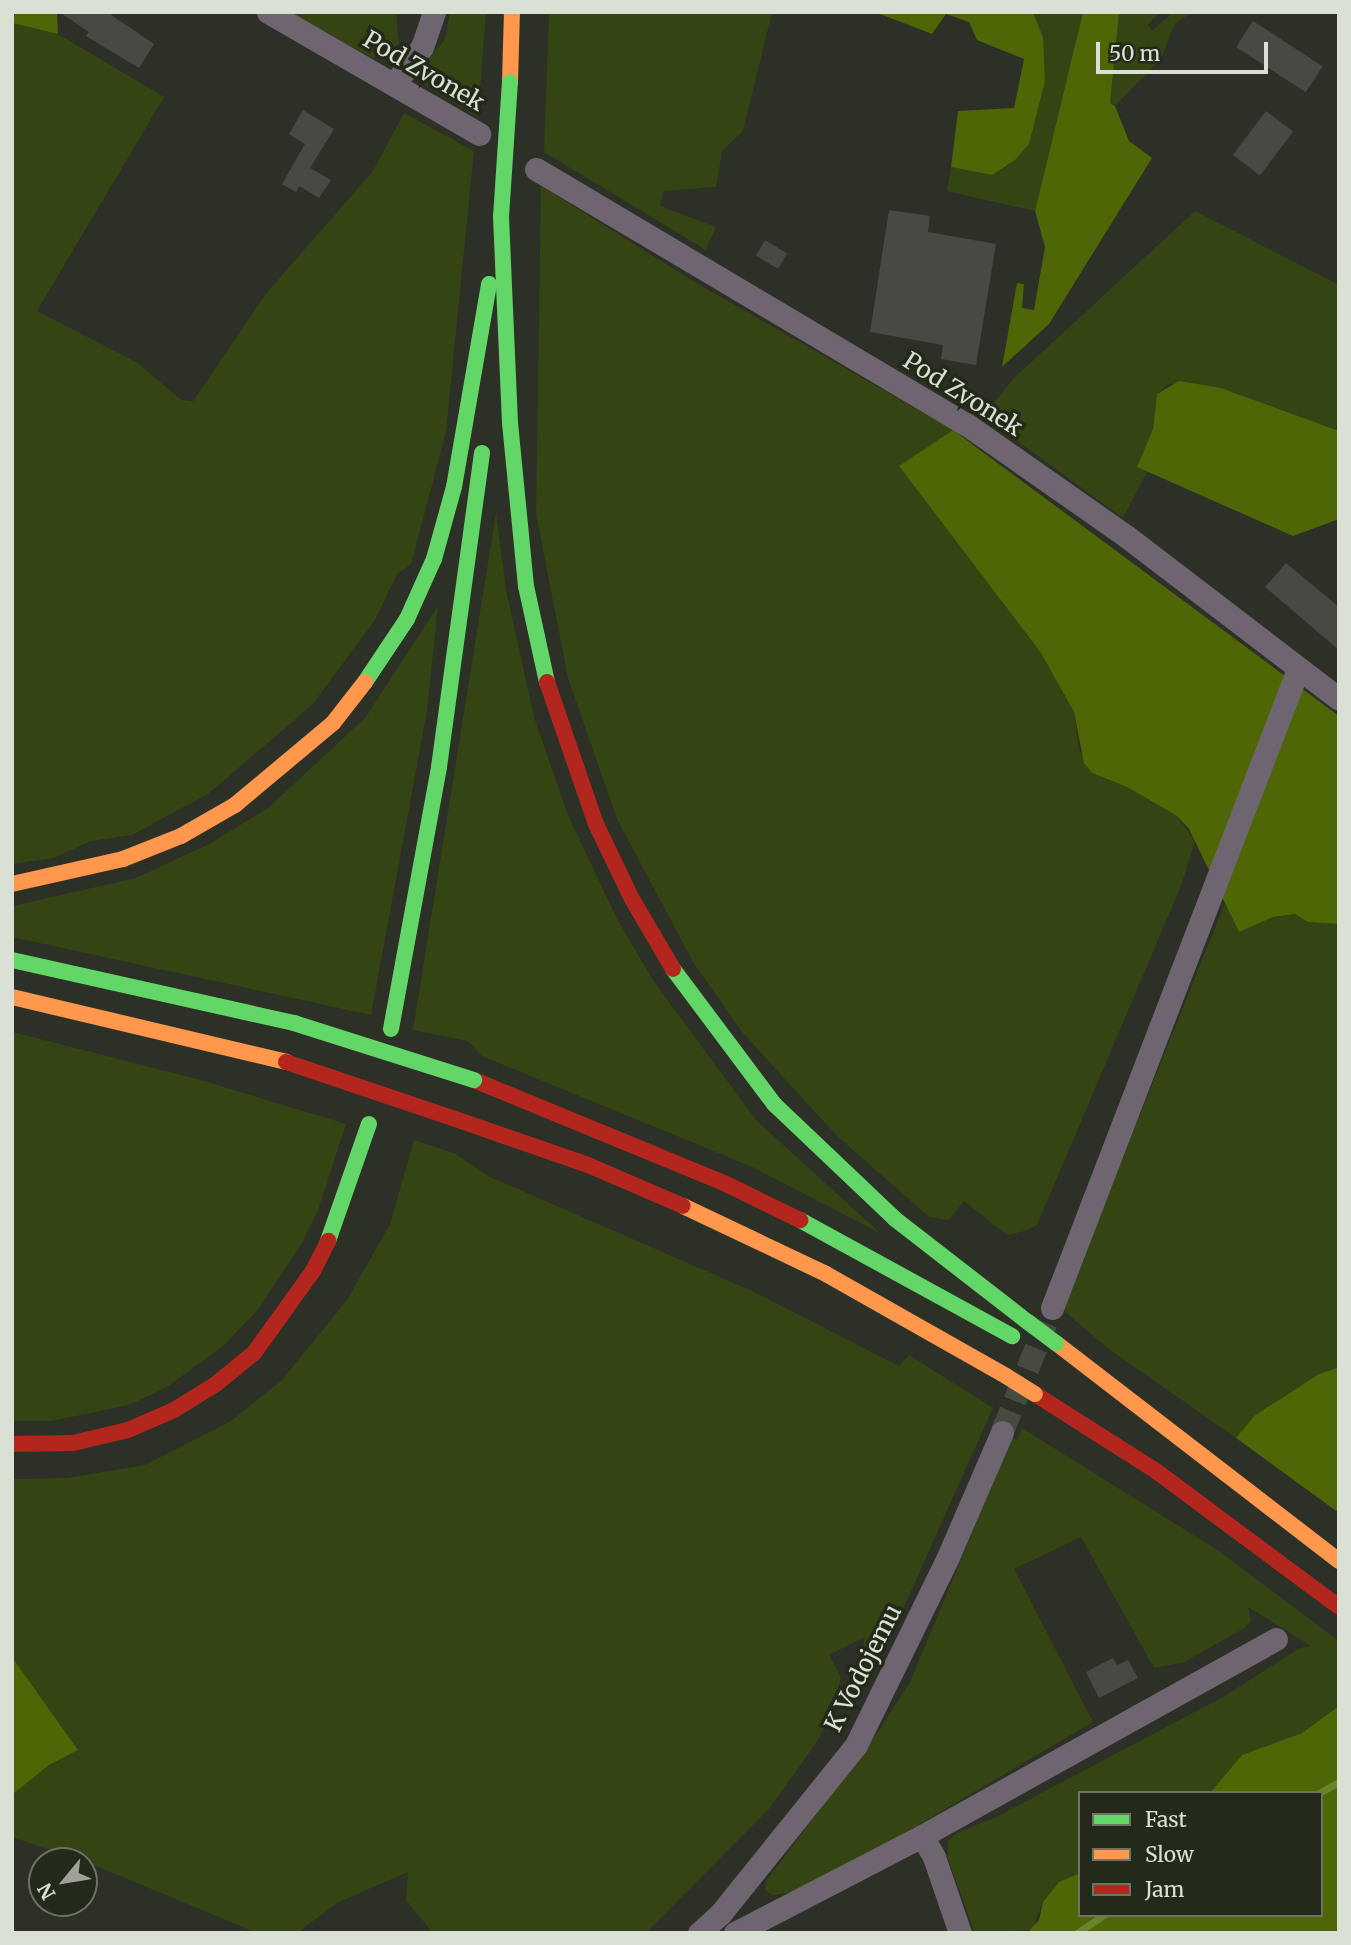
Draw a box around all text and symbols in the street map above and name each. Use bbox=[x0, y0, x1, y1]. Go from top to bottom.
street label: Pod Zvonek bbox=[358, 25, 490, 117]
scale bar bbox=[1099, 28, 1270, 72]
text: 50 m bbox=[1109, 40, 1160, 67]
street label: Pod Zvonek bbox=[898, 346, 1028, 442]
street label: K Vodojemu bbox=[819, 1600, 907, 1736]
legend bbox=[1078, 1791, 1323, 1917]
text: Fast bbox=[1145, 1806, 1187, 1833]
text: Slow bbox=[1145, 1841, 1194, 1868]
north arrow bbox=[28, 1847, 98, 1917]
text: Jam bbox=[1145, 1876, 1184, 1903]
text: N bbox=[32, 1879, 61, 1904]

